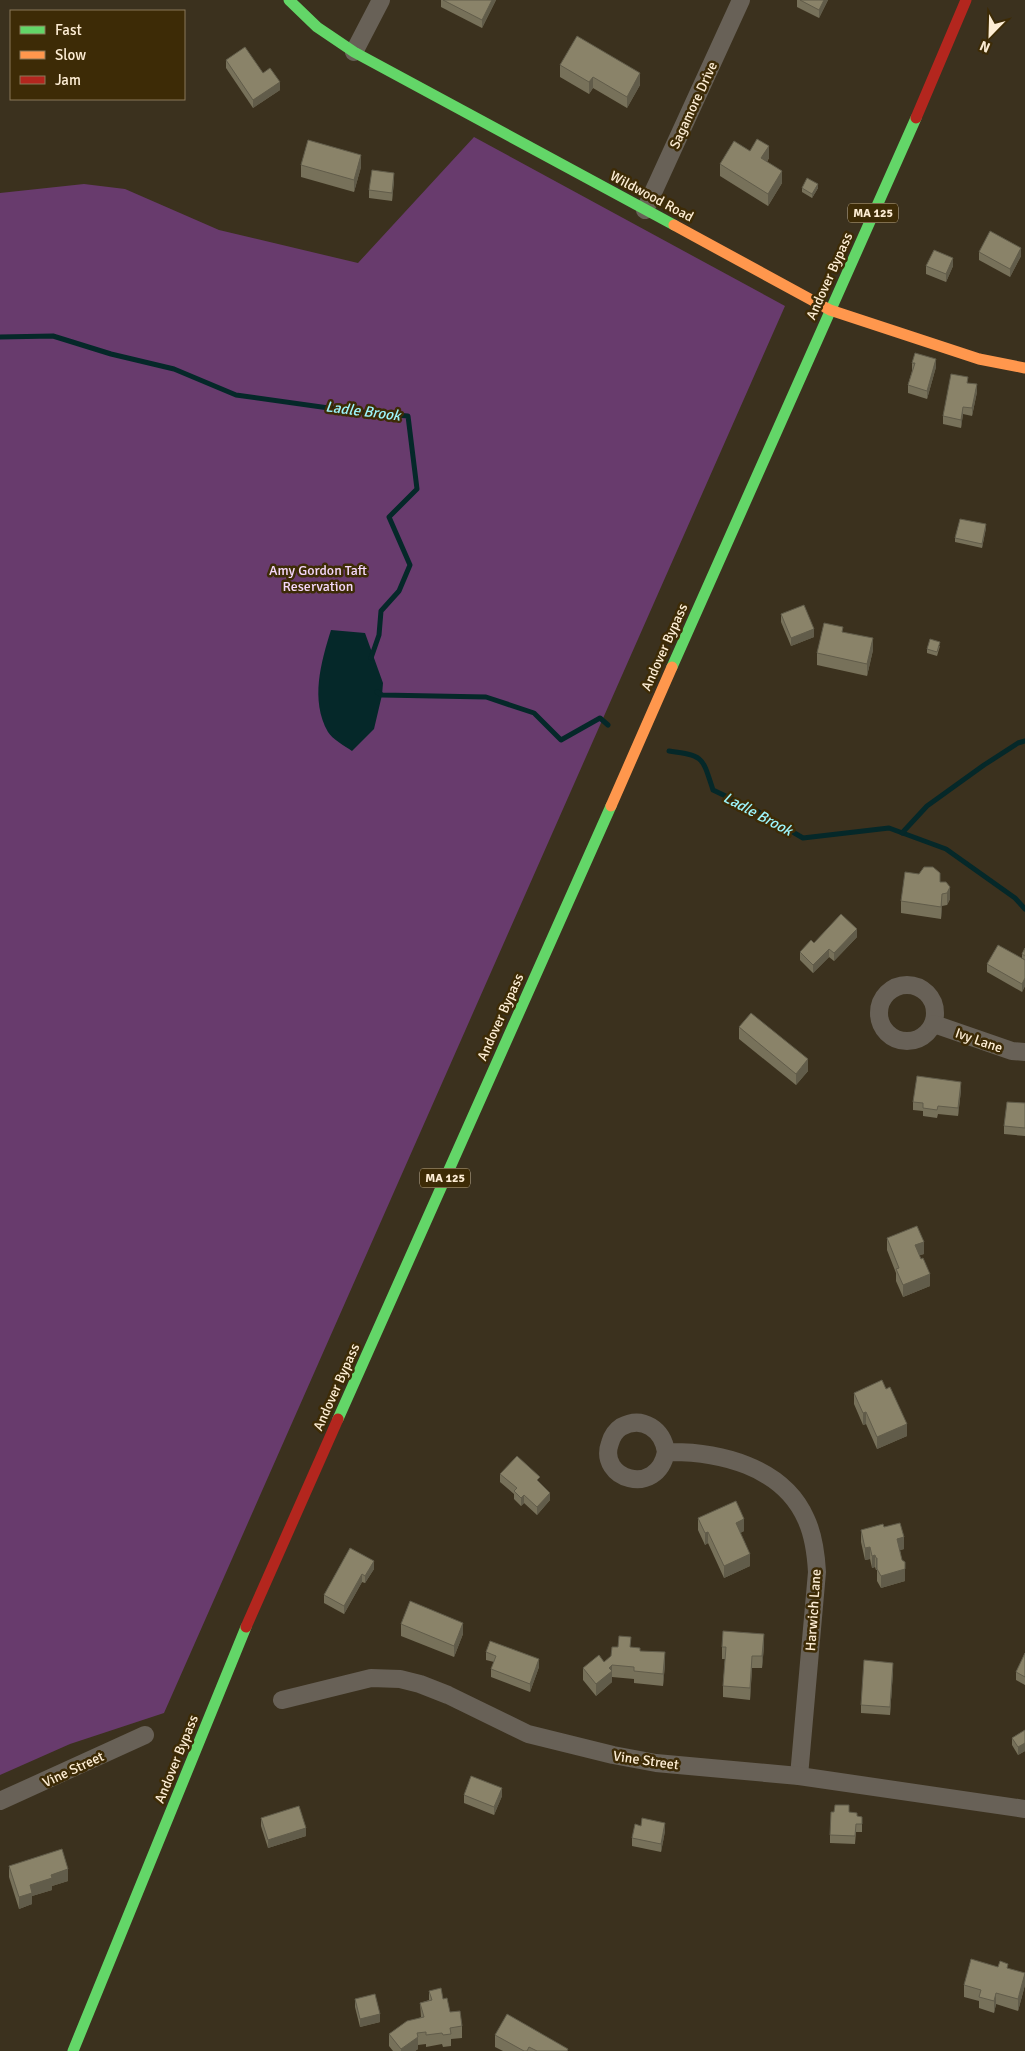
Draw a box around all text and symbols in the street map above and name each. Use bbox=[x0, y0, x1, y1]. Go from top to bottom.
legend bbox=[10, 10, 185, 100]
north arrow bbox=[965, 10, 1015, 60]
text: Fast bbox=[55, 21, 82, 39]
text: N bbox=[977, 37, 993, 56]
text: Slow bbox=[55, 46, 86, 64]
street label: Sagamore Drive bbox=[666, 59, 721, 151]
text: Jam bbox=[55, 71, 81, 89]
street label: Wildwood Road bbox=[607, 167, 696, 226]
road number: MA 125 bbox=[848, 204, 898, 222]
street label: Andover Bypass bbox=[803, 230, 856, 322]
water label: Ladle Brook bbox=[324, 397, 403, 425]
park label: Amy Gordon Taft Reservation bbox=[269, 562, 367, 595]
street label: Andover Bypass bbox=[638, 601, 691, 693]
water label: Ladle Brook bbox=[720, 788, 797, 840]
street label: Andover Bypass bbox=[474, 971, 527, 1063]
street label: Ivy Lane bbox=[953, 1024, 1005, 1056]
road number: MA 125 bbox=[420, 1168, 470, 1188]
street label: Andover Bypass bbox=[310, 1341, 363, 1433]
street label: Harwich Lane bbox=[802, 1568, 825, 1652]
street label: Andover Bypass bbox=[151, 1713, 202, 1806]
street label: Vine Street bbox=[612, 1747, 680, 1774]
street label: Vine Street bbox=[40, 1748, 107, 1791]

